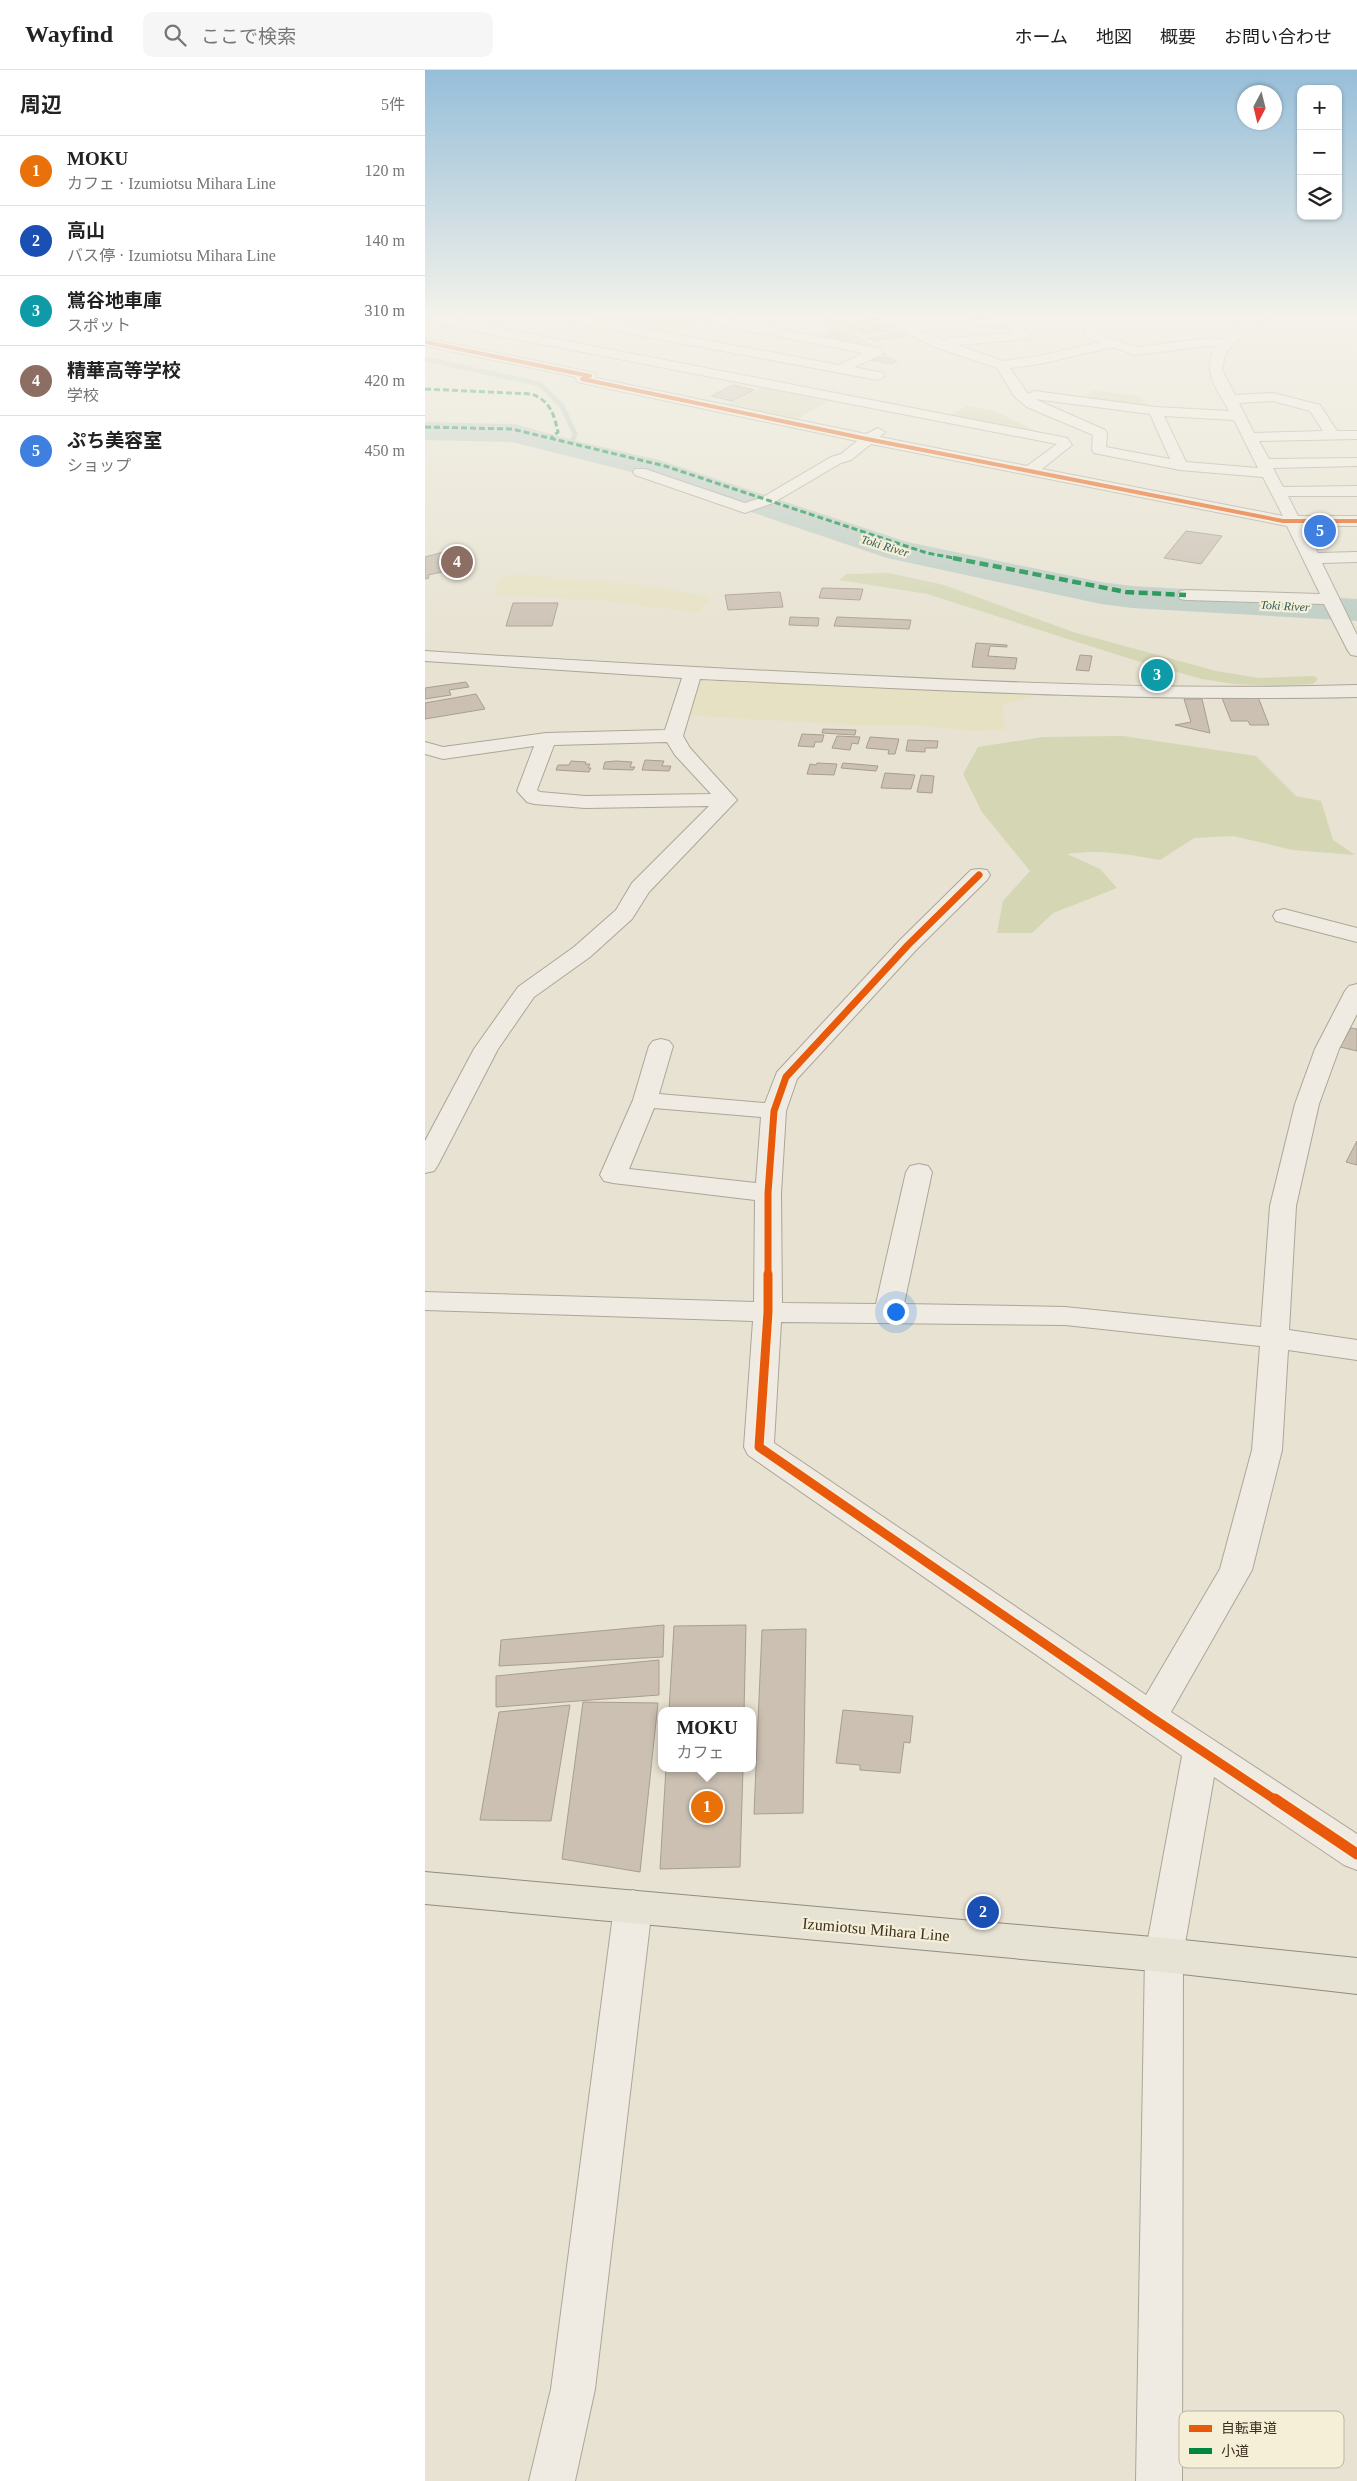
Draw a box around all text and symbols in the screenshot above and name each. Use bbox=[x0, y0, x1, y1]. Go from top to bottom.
search box bbox=[143, 12, 493, 57]
text: Wayfind bbox=[25, 21, 113, 47]
icon: search bbox=[161, 21, 189, 49]
text: ここで検索 bbox=[201, 26, 296, 47]
text: ホーム bbox=[1015, 27, 1068, 47]
text: 地図 bbox=[1096, 27, 1132, 47]
text: 概要 bbox=[1160, 27, 1196, 47]
text: お問い合わせ bbox=[1224, 27, 1332, 47]
north arrow bbox=[1237, 85, 1282, 130]
map controls bbox=[1297, 85, 1342, 220]
button: + bbox=[1297, 85, 1342, 130]
text: 周辺 bbox=[20, 93, 62, 117]
text: 5件 bbox=[381, 96, 405, 113]
button: − bbox=[1297, 130, 1342, 175]
text: MOKU bbox=[67, 148, 128, 169]
text: 1 bbox=[32, 162, 40, 179]
text: 120 m bbox=[365, 162, 405, 179]
text: カフェ · Izumiotsu Mihara Line bbox=[67, 175, 276, 192]
button: layers bbox=[1297, 175, 1342, 220]
text: 高山 bbox=[67, 220, 105, 241]
text: 2 bbox=[32, 232, 40, 249]
text: 140 m bbox=[365, 232, 405, 249]
text: バス停 · Izumiotsu Mihara Line bbox=[67, 247, 276, 264]
text: 鴬谷地車庫 bbox=[67, 290, 162, 311]
text: 3 bbox=[32, 302, 40, 319]
text: 310 m bbox=[365, 302, 405, 319]
text: スポット bbox=[67, 317, 131, 334]
text: 精華高等学校 bbox=[67, 360, 181, 381]
text: 4 bbox=[32, 372, 40, 389]
text: 420 m bbox=[365, 372, 405, 389]
text: 学校 bbox=[67, 387, 99, 404]
text: ぷち美容室 bbox=[67, 430, 162, 451]
text: 5 bbox=[32, 442, 40, 459]
text: 450 m bbox=[365, 442, 405, 459]
text: ショップ bbox=[67, 457, 131, 474]
pin: 5 bbox=[1304, 512, 1336, 550]
water label: Toki River bbox=[859, 532, 911, 560]
pin: 4 bbox=[441, 543, 473, 581]
water label: Toki River bbox=[1260, 598, 1310, 614]
pin: 3 bbox=[1141, 656, 1173, 694]
your location bbox=[883, 1299, 909, 1325]
popup bbox=[658, 1707, 756, 1772]
text: MOKU bbox=[676, 1717, 738, 1738]
text: カフェ bbox=[676, 1744, 724, 1761]
pin: 1 bbox=[691, 1788, 723, 1826]
pin: 2 bbox=[967, 1893, 999, 1931]
street label: Izumiotsu Mihara Line bbox=[802, 1915, 950, 1944]
legend bbox=[1179, 2411, 1344, 2468]
text: 自転車道 bbox=[1221, 2421, 1277, 2436]
text: 小道 bbox=[1221, 2444, 1249, 2459]

